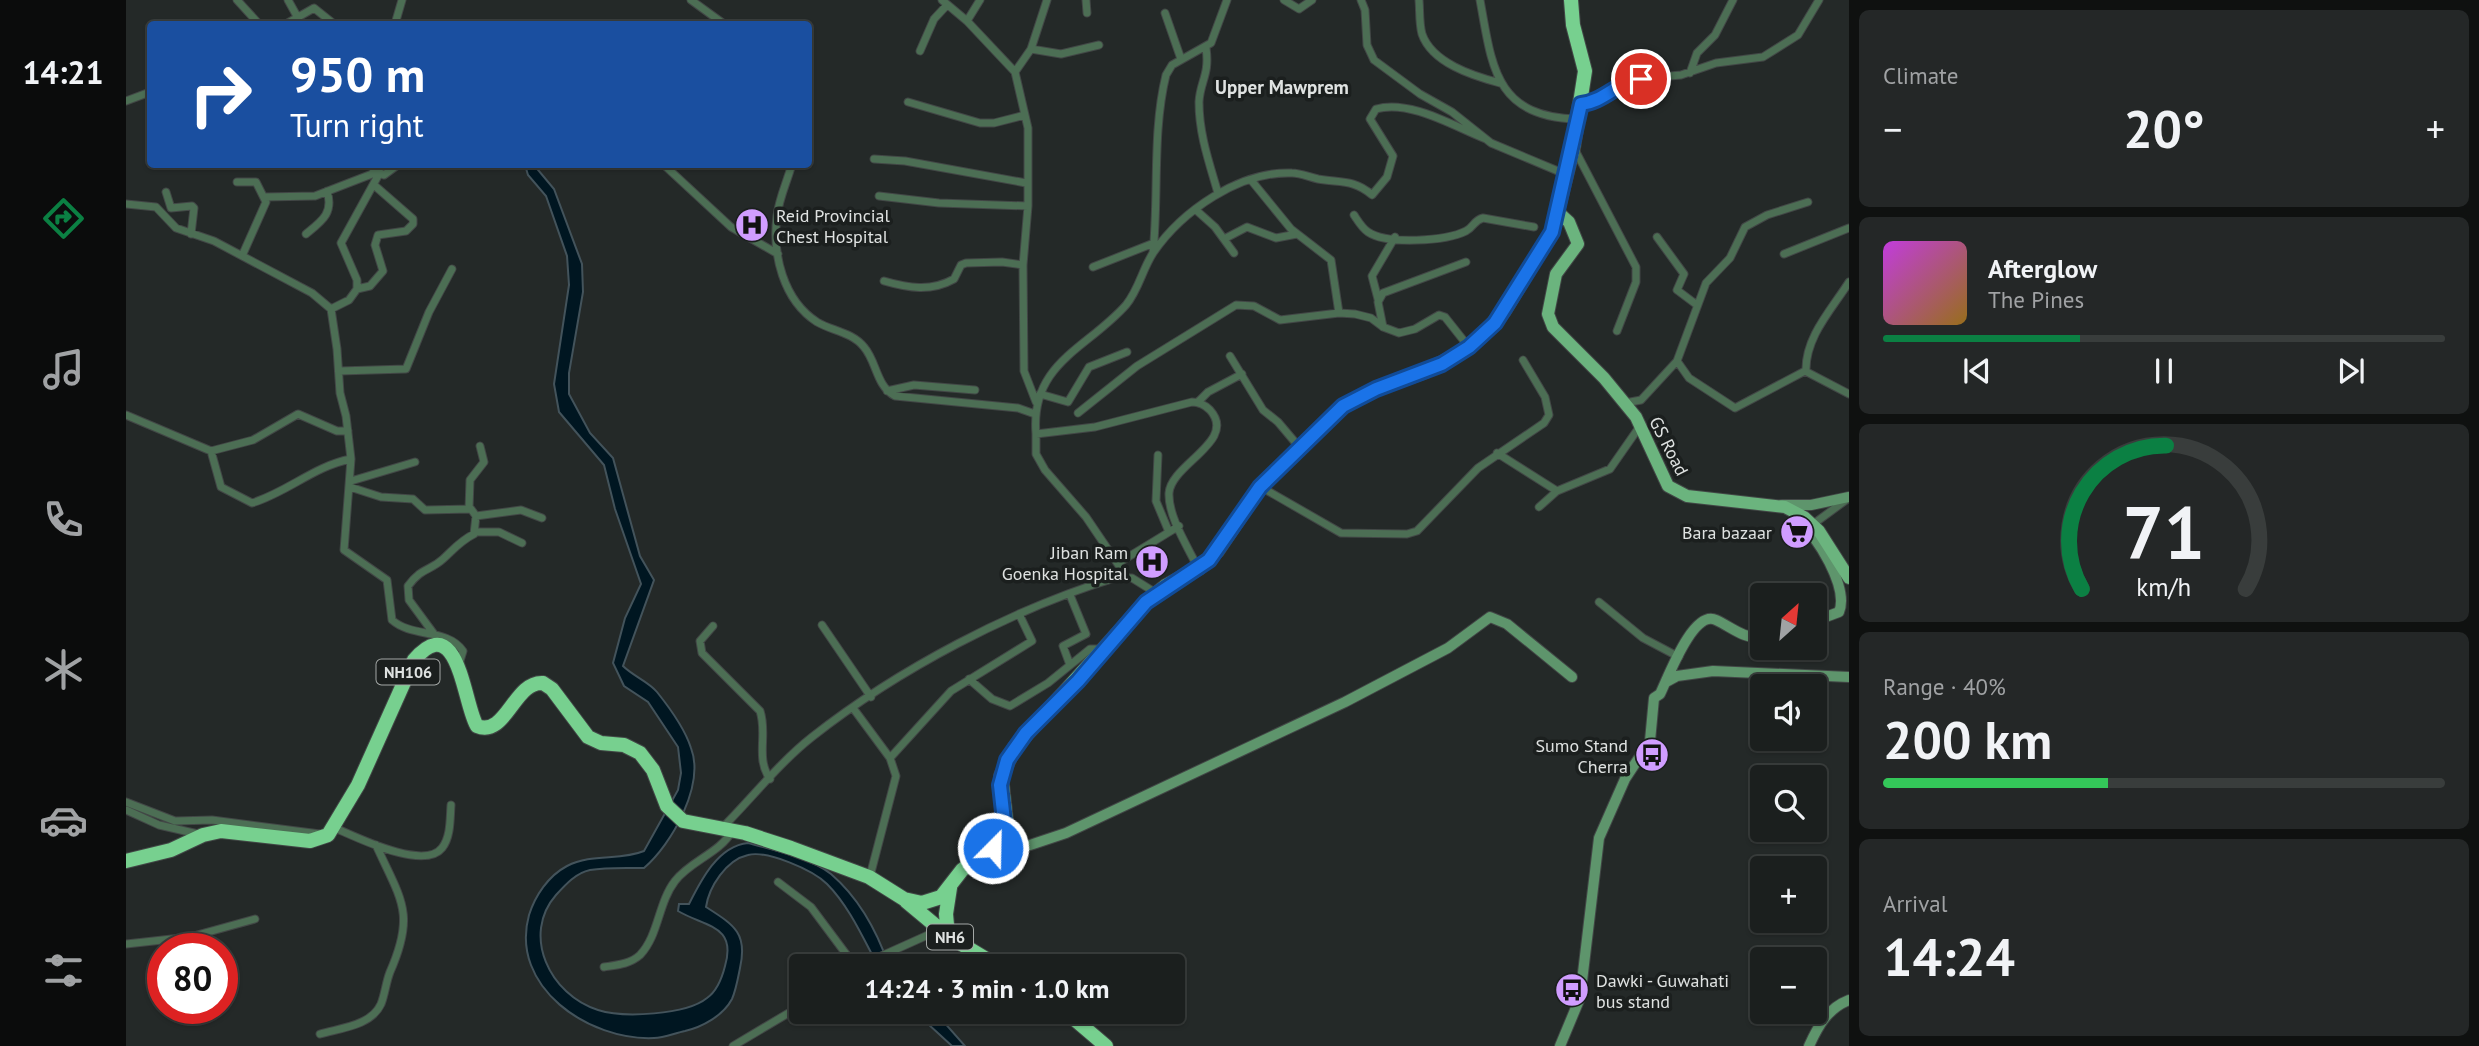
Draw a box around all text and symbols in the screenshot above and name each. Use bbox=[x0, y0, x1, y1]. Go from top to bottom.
text: 950 m bbox=[290, 42, 425, 106]
icon: right bbox=[175, 49, 266, 140]
pin bbox=[1611, 49, 1671, 109]
text: 14:21 bbox=[22, 51, 104, 93]
icon: arrive bbox=[1622, 60, 1660, 98]
text: Climate bbox=[1883, 61, 1958, 90]
district label: Upper Mawprem bbox=[1215, 75, 1349, 99]
text: 20° bbox=[2123, 95, 2205, 162]
text: Turn right bbox=[290, 104, 424, 146]
text: − bbox=[1883, 104, 1902, 153]
text: + bbox=[2426, 104, 2445, 153]
icon: directions bbox=[39, 194, 88, 243]
place label: Reid Provincial Chest Hospital bbox=[776, 204, 891, 248]
hospital icon: Reid Provincial Chest Hospital bbox=[733, 206, 771, 244]
text: Afterglow bbox=[1988, 252, 2097, 285]
text: The Pines bbox=[1988, 285, 2084, 314]
icon: music bbox=[39, 345, 88, 394]
icon: previous bbox=[1958, 352, 1996, 390]
icon: pause bbox=[2145, 352, 2183, 390]
icon: next bbox=[2332, 352, 2370, 390]
street label: GS Road bbox=[1644, 412, 1694, 480]
text: 71 bbox=[2123, 485, 2205, 579]
icon: phone bbox=[39, 495, 88, 544]
supermarket icon: Bara bazaar bbox=[1778, 513, 1816, 551]
place label: Bara bazaar bbox=[1682, 521, 1772, 544]
place label: Jiban Ram Goenka Hospital bbox=[1002, 541, 1129, 585]
hospital icon: Jiban Ram Goenka Hospital bbox=[1133, 543, 1171, 581]
text: km/h bbox=[2137, 571, 2191, 603]
north arrow bbox=[1750, 583, 1827, 660]
map controls bbox=[1750, 583, 1827, 1024]
icon: climate bbox=[39, 645, 88, 694]
road number: NH106 bbox=[376, 660, 440, 684]
text: Range · 40% bbox=[1883, 672, 2006, 701]
button: sound bbox=[1750, 674, 1827, 751]
text: 200 km bbox=[1883, 706, 2052, 773]
place label: Sumo Stand Cherra bbox=[1536, 734, 1628, 778]
bus stop icon: Sumo Stand Cherra bbox=[1633, 736, 1671, 774]
button: search bbox=[1750, 765, 1827, 842]
icon: car bbox=[39, 796, 88, 845]
position arrow bbox=[956, 811, 1030, 885]
button: + bbox=[1750, 856, 1827, 933]
text: Arrival bbox=[1883, 889, 1947, 918]
text: 14:24 bbox=[1883, 923, 2015, 990]
road number: NH6 bbox=[927, 925, 973, 950]
speed limit sign: 80 bbox=[147, 933, 238, 1024]
icon: filters bbox=[39, 946, 88, 995]
button: − bbox=[1750, 947, 1827, 1024]
place label: Dawki - Guwahati bus stand bbox=[1596, 969, 1729, 1013]
bus stop icon: Dawki - Guwahati bus stand bbox=[1553, 971, 1591, 1009]
text: 14:24 · 3 min · 1.0 km bbox=[865, 972, 1110, 1005]

